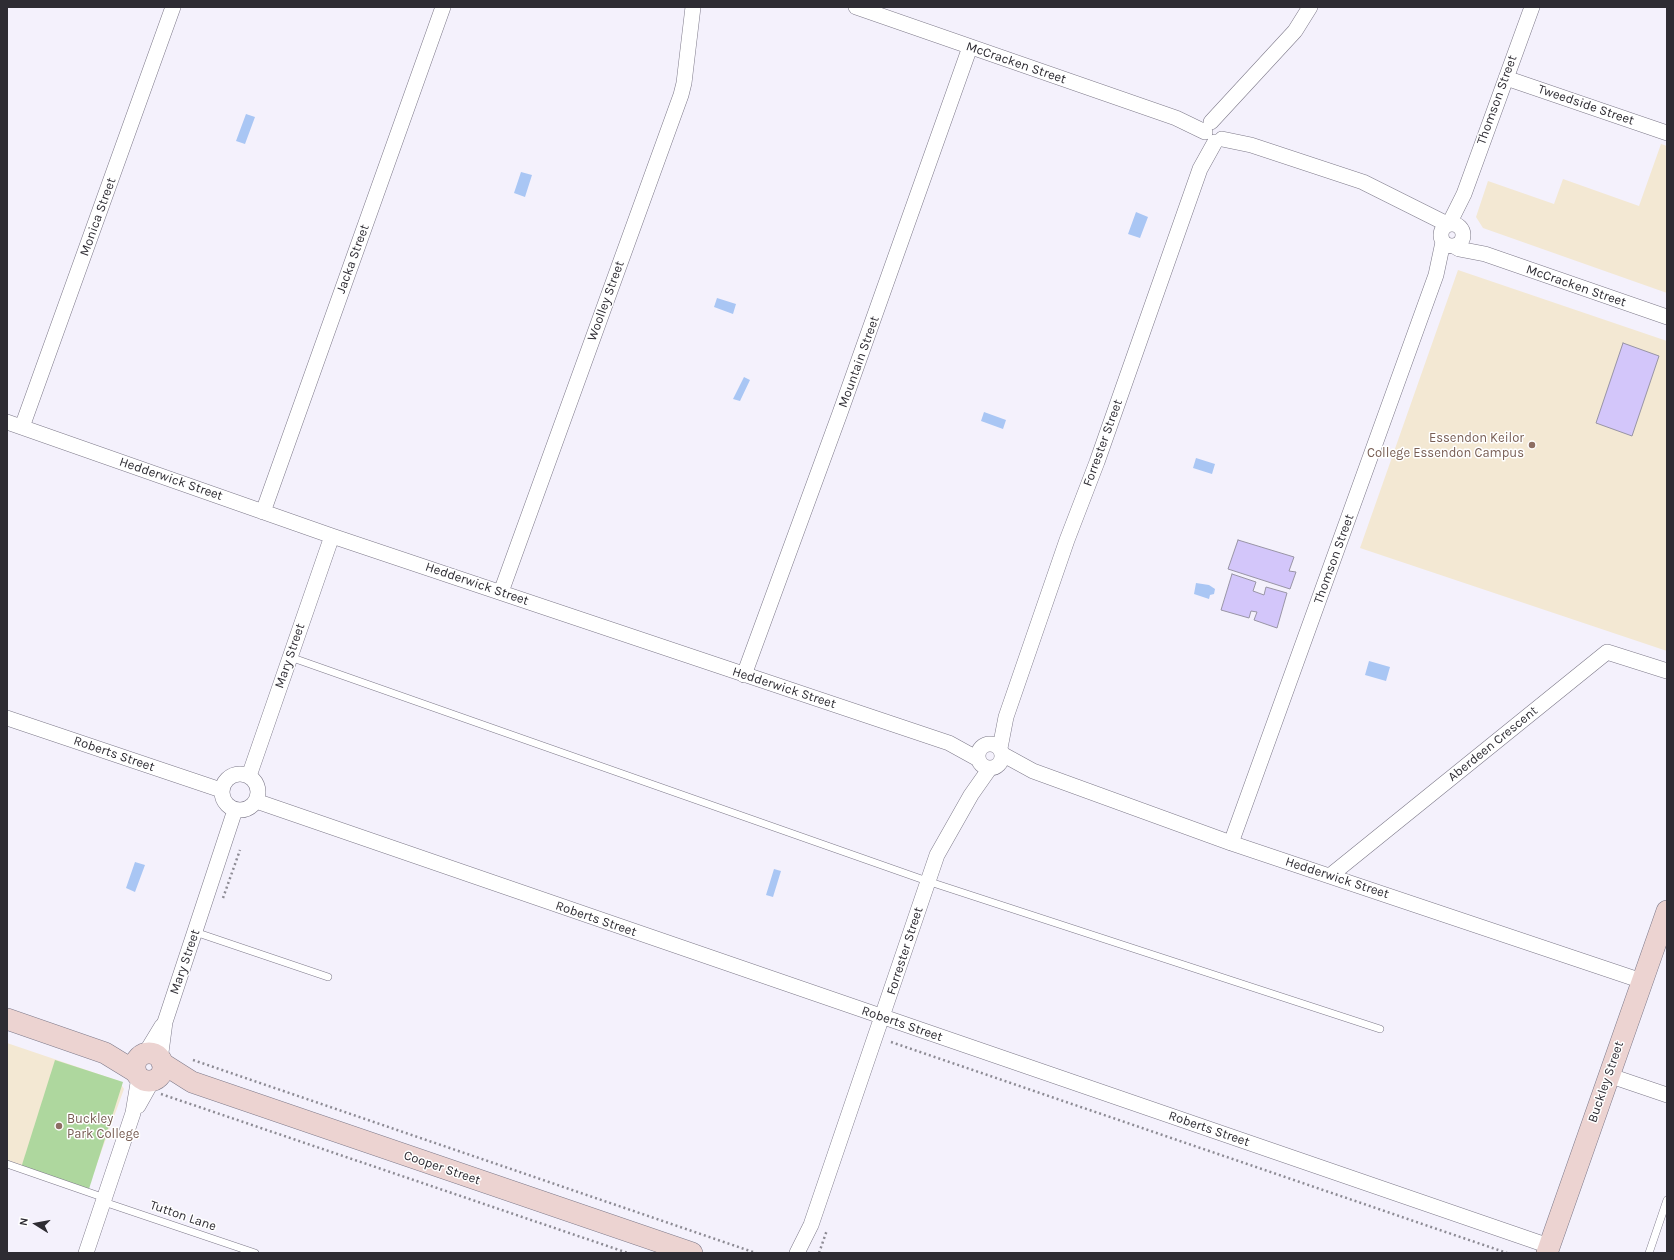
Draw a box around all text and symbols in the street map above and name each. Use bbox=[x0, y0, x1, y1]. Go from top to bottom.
street label: McCracken Street bbox=[964, 39, 1068, 87]
street label: Thomson Street bbox=[1474, 53, 1520, 147]
street label: Tweedside Street bbox=[1536, 81, 1636, 129]
street label: Monica Street bbox=[77, 176, 119, 258]
street label: Jacka Street bbox=[333, 222, 373, 296]
street label: Woolley Street bbox=[584, 259, 628, 343]
street label: McCracken Street bbox=[1524, 262, 1628, 310]
street label: Mountain Street bbox=[835, 314, 883, 410]
street label: Forrester Street bbox=[1080, 397, 1126, 489]
place label: Essendon Keilor College Essendon Campus bbox=[1367, 430, 1524, 461]
marker: Essendon Keilor College Essendon Campus bbox=[1527, 440, 1537, 450]
street label: Hedderwick Street bbox=[117, 454, 225, 504]
street label: Thomson Street bbox=[1311, 512, 1357, 606]
street label: Hedderwick Street bbox=[423, 559, 531, 609]
street label: Mary Street bbox=[272, 621, 308, 691]
street label: Hedderwick Street bbox=[730, 664, 838, 712]
street label: Aberdeen Crescent bbox=[1445, 703, 1541, 785]
street label: Roberts Street bbox=[71, 733, 157, 775]
street label: Hedderwick Street bbox=[1283, 854, 1391, 902]
street label: Roberts Street bbox=[553, 898, 639, 940]
street label: Forrester Street bbox=[883, 905, 927, 997]
street label: Mary Street bbox=[167, 927, 203, 997]
street label: Roberts Street bbox=[859, 1003, 945, 1045]
street label: Buckley Street bbox=[1585, 1039, 1627, 1125]
street label: Roberts Street bbox=[1166, 1108, 1252, 1150]
place label: Buckley Park College bbox=[67, 1111, 140, 1142]
marker: Buckley Park College bbox=[54, 1121, 64, 1131]
street label: Cooper Street bbox=[402, 1148, 482, 1188]
street label: Tutton Lane bbox=[148, 1197, 218, 1235]
north arrow bbox=[16, 1204, 56, 1244]
text: N bbox=[17, 1217, 31, 1227]

